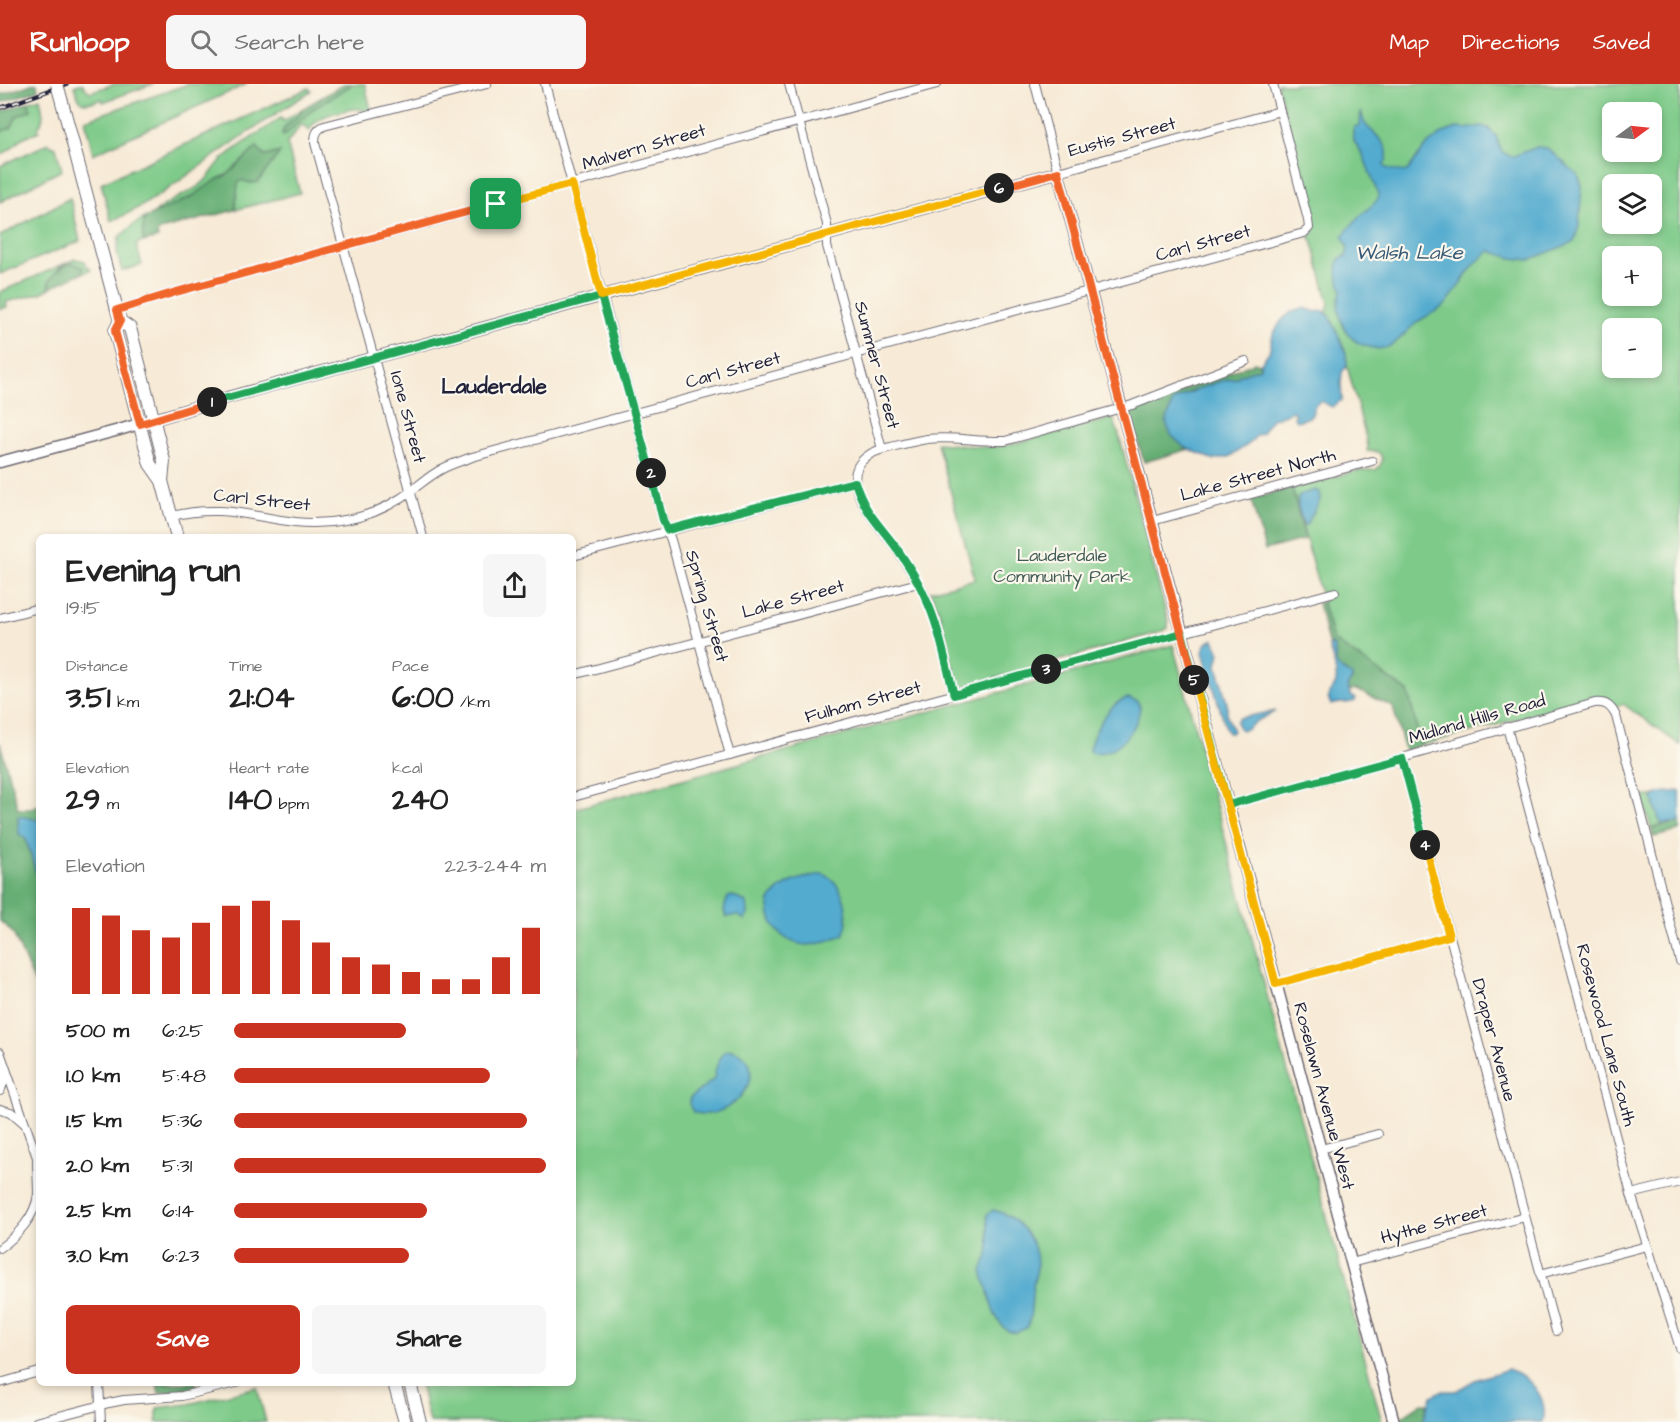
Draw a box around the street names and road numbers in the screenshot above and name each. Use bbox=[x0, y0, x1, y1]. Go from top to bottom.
street label: Eustis Street bbox=[1065, 110, 1179, 163]
street label: Malvern Street bbox=[579, 117, 709, 177]
street label: Carl Street bbox=[1153, 218, 1254, 268]
street label: Summer Street bbox=[848, 298, 906, 432]
street label: Carl Street bbox=[683, 345, 784, 395]
street label: Ione Street bbox=[384, 368, 432, 466]
street label: Lake Street North bbox=[1178, 442, 1339, 508]
street label: Carl Street bbox=[212, 482, 312, 518]
street label: Spring Street bbox=[678, 547, 735, 666]
street label: Lake Street bbox=[739, 573, 848, 625]
street label: Fulham Street bbox=[802, 674, 925, 730]
street label: Midland Hills Road bbox=[1406, 688, 1548, 750]
street label: Rosewood Lane South bbox=[1570, 941, 1642, 1129]
street label: Draper Avenue bbox=[1466, 976, 1522, 1104]
street label: Roselawn Avenue West bbox=[1287, 999, 1361, 1193]
street label: Hythe Street bbox=[1378, 1198, 1491, 1251]

